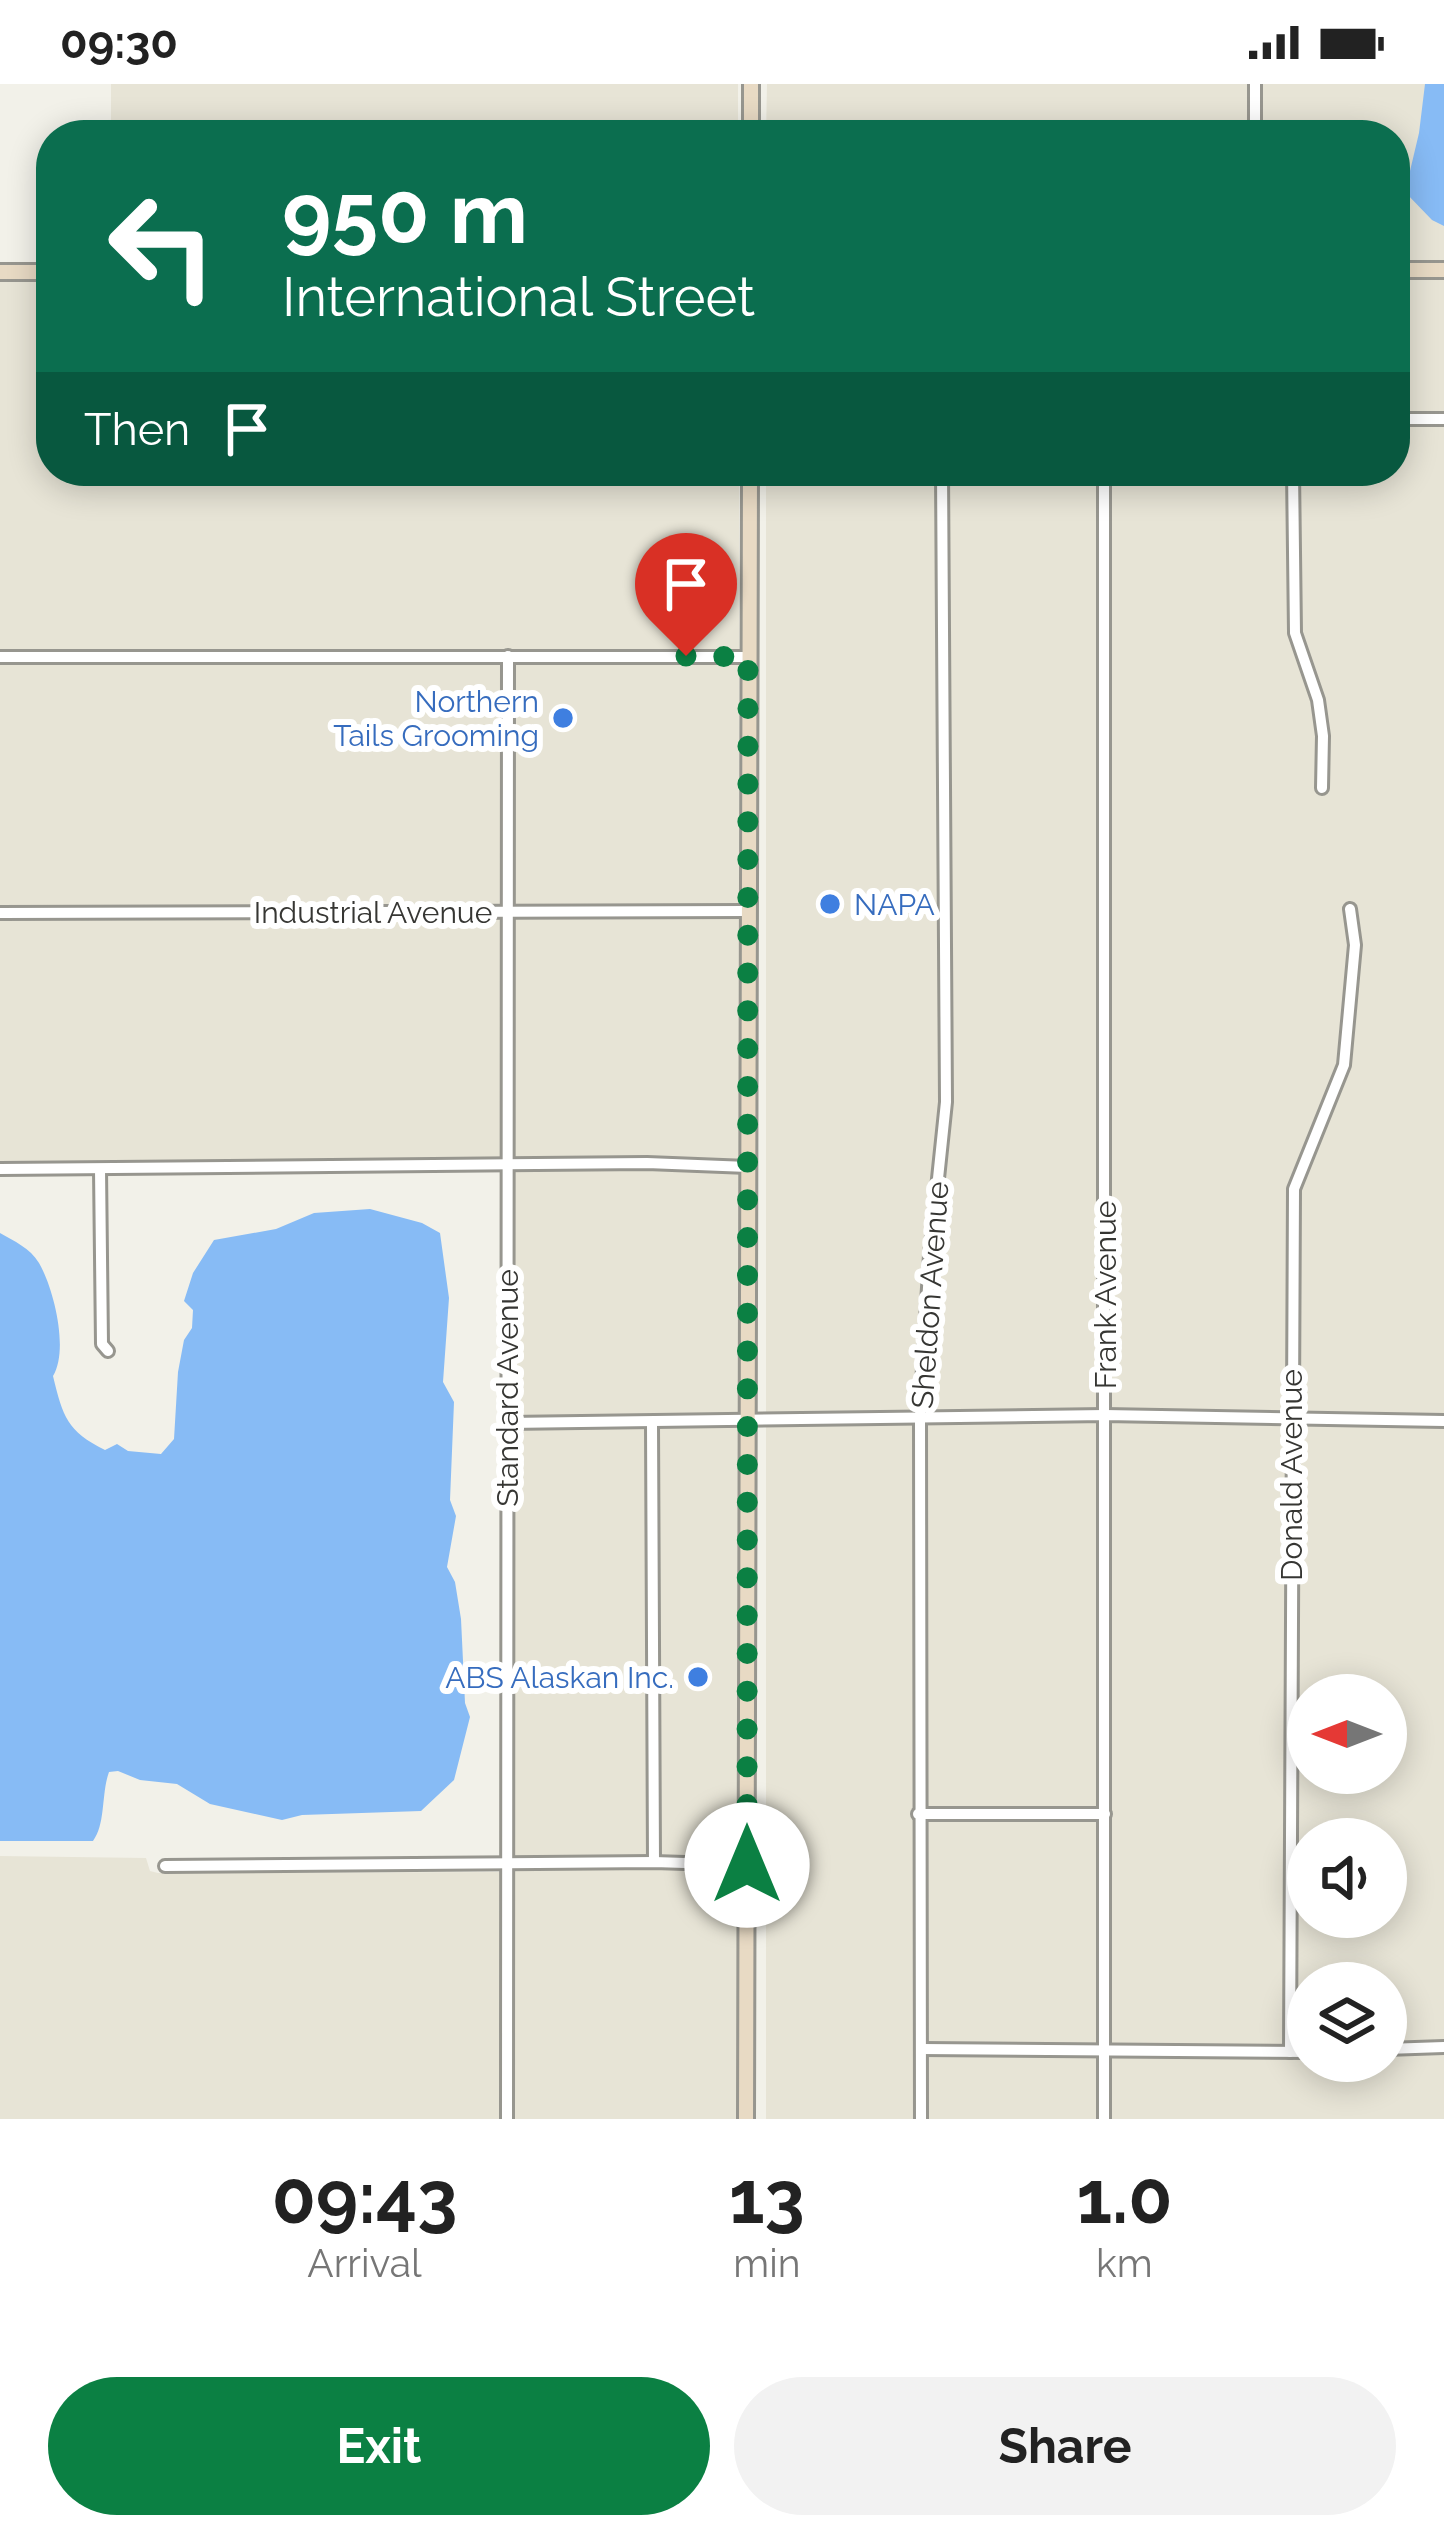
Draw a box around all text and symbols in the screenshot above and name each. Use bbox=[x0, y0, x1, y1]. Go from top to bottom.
text: 09:30 bbox=[60, 16, 178, 69]
text: 950 m bbox=[282, 164, 528, 263]
icon: left bbox=[84, 168, 240, 324]
text: International Street bbox=[282, 265, 755, 329]
icon: arrive bbox=[214, 396, 280, 462]
text: Then bbox=[84, 403, 190, 456]
pin bbox=[635, 533, 737, 656]
icon: arrive bbox=[653, 551, 719, 617]
place label: Northern Tails Grooming bbox=[333, 684, 539, 753]
marker: Northern Tails Grooming bbox=[550, 705, 576, 731]
place label: NAPA bbox=[854, 887, 935, 922]
marker: NAPA bbox=[817, 891, 843, 917]
street label: Industrial Avenue bbox=[254, 895, 492, 930]
street label: Sheldon Avenue bbox=[905, 1180, 955, 1410]
street label: Frank Avenue bbox=[1088, 1201, 1123, 1389]
street label: Standard Avenue bbox=[490, 1269, 525, 1507]
street label: Donald Avenue bbox=[1274, 1369, 1309, 1581]
place label: ABS Alaskan Inc. bbox=[445, 1660, 674, 1695]
marker: ABS Alaskan Inc. bbox=[685, 1664, 711, 1690]
north arrow bbox=[1287, 1674, 1407, 1794]
map controls bbox=[1287, 1674, 1407, 2082]
position arrow bbox=[684, 1802, 810, 1928]
button: sound bbox=[1287, 1818, 1407, 1938]
button: layers bbox=[1287, 1962, 1407, 2082]
text: 09:43 bbox=[272, 2155, 457, 2240]
text: 13 bbox=[729, 2155, 805, 2240]
text: 1.0 bbox=[1076, 2155, 1172, 2240]
text: Arrival bbox=[307, 2240, 422, 2286]
text: min bbox=[733, 2240, 800, 2286]
text: km bbox=[1096, 2240, 1153, 2286]
button: Exit bbox=[48, 2377, 710, 2515]
button: Share bbox=[734, 2377, 1396, 2515]

